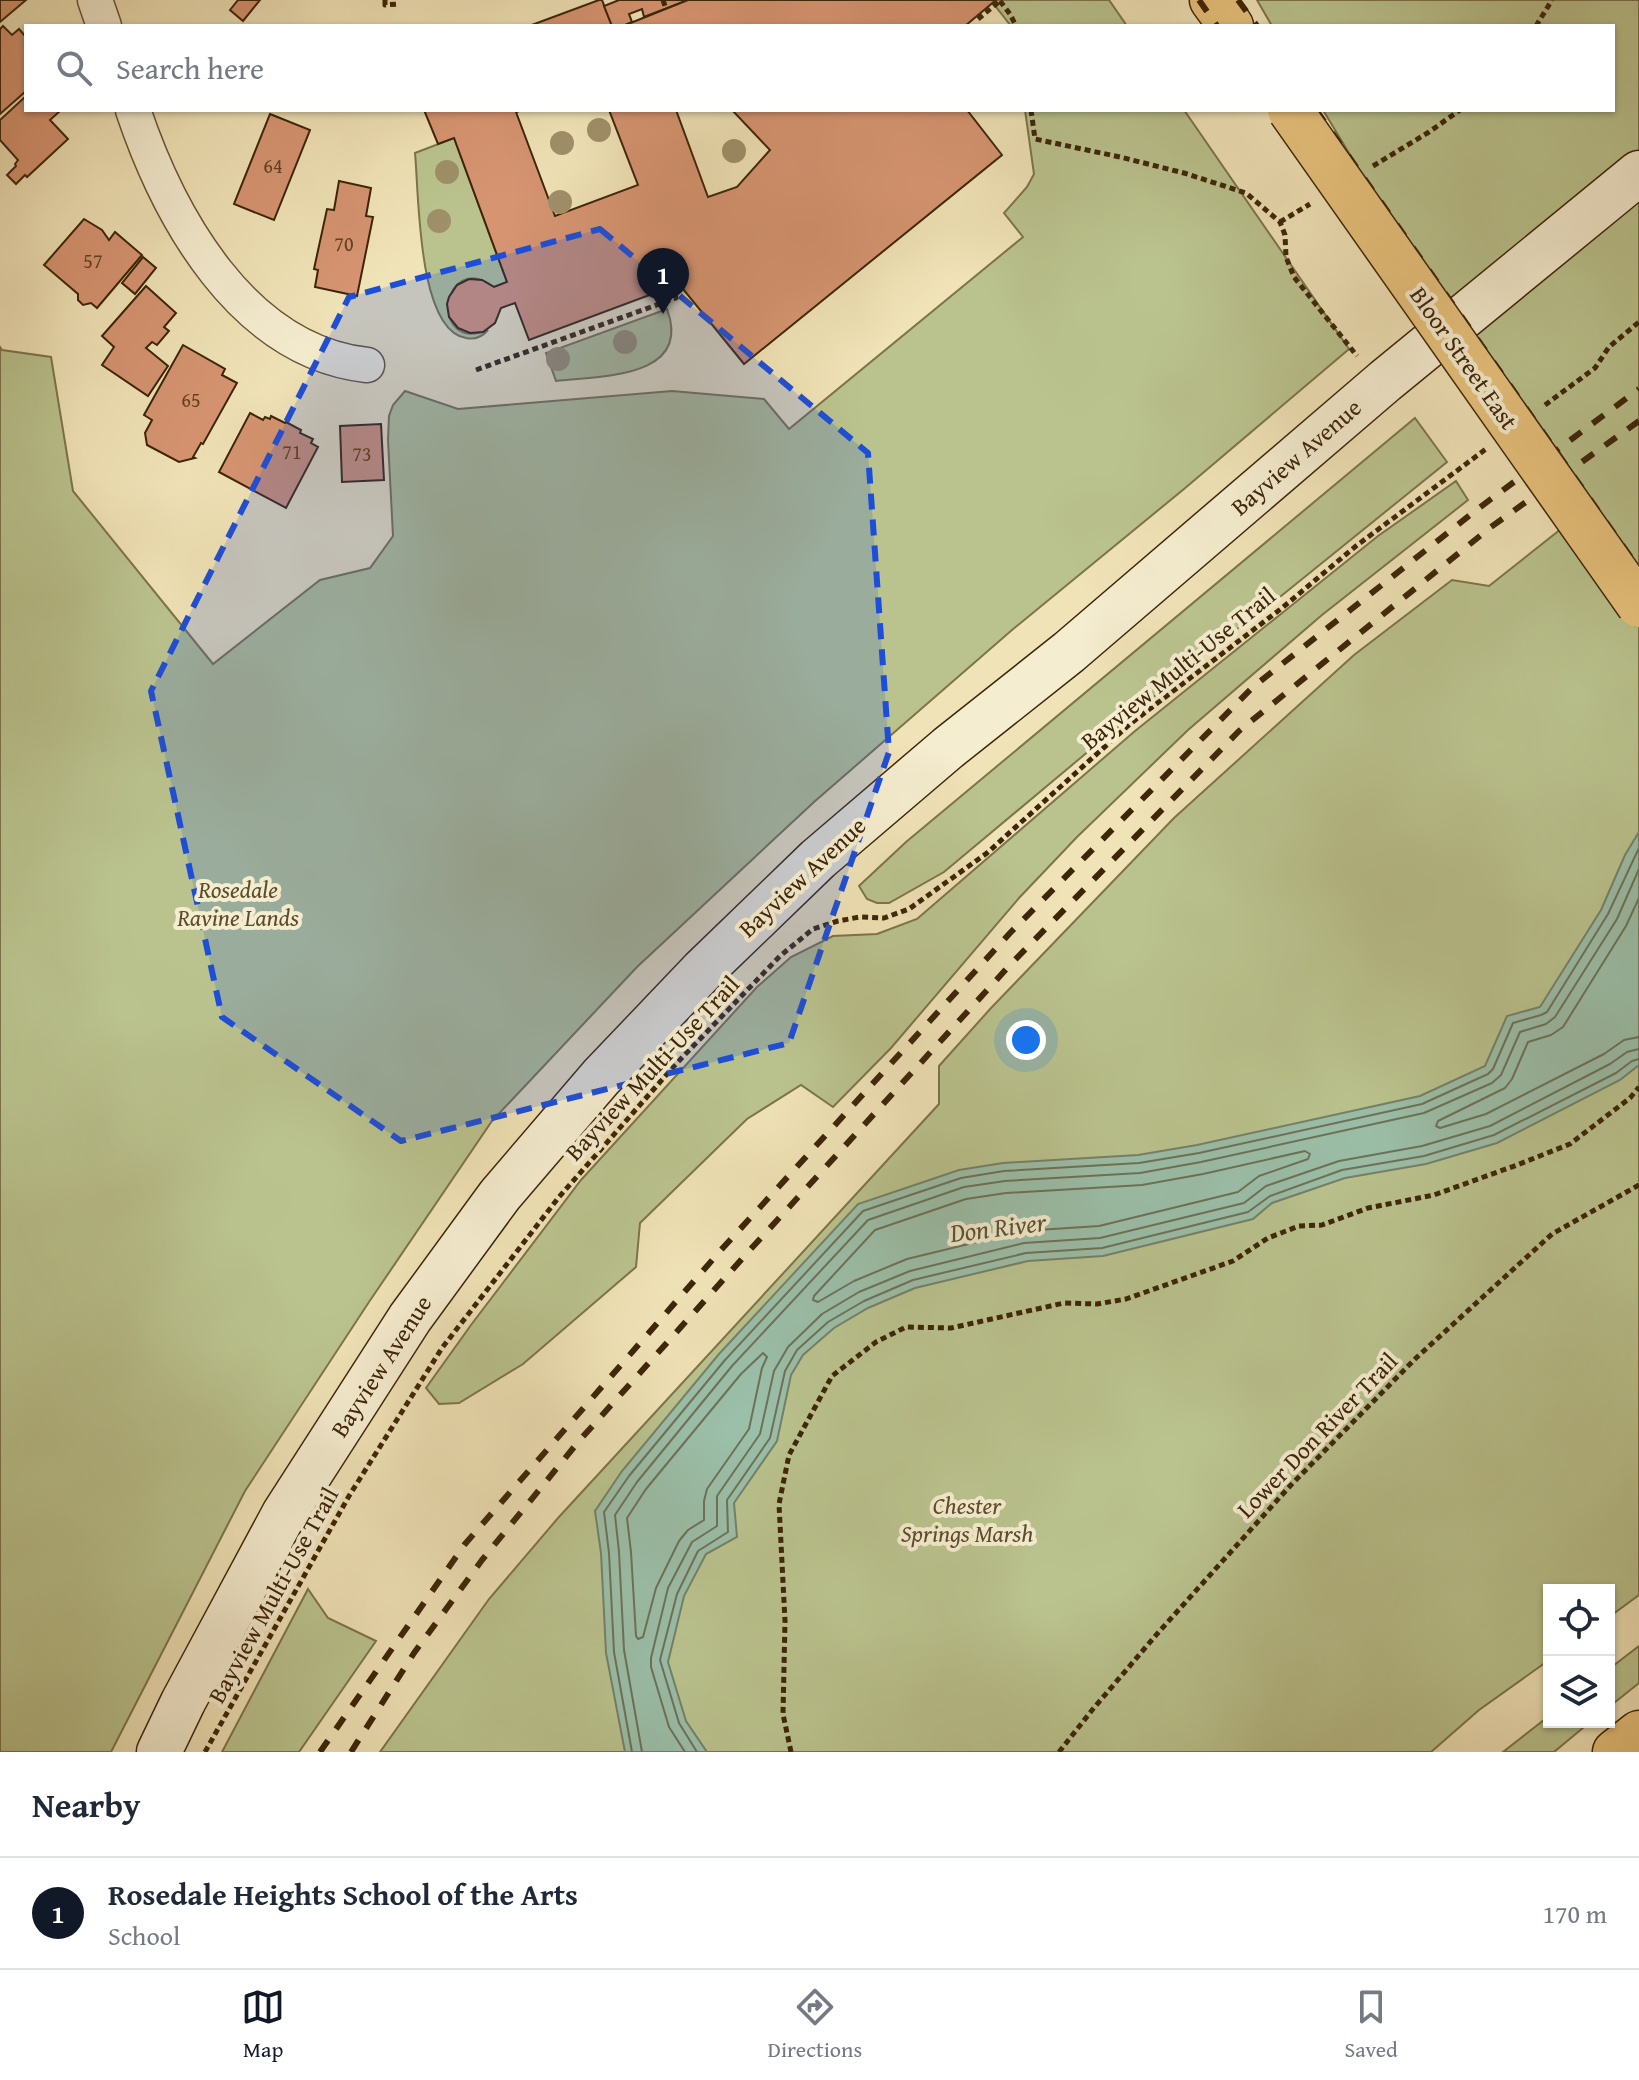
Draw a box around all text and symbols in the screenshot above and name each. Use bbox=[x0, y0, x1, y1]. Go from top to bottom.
search box bbox=[24, 24, 1615, 112]
icon: search bbox=[52, 46, 96, 90]
text: Search here bbox=[116, 46, 264, 90]
house number: 64 bbox=[263, 151, 283, 180]
house number: 70 bbox=[334, 229, 354, 258]
house number: 57 bbox=[83, 246, 103, 275]
pin: 1 bbox=[637, 248, 689, 314]
street label: Bloor Street East bbox=[1402, 279, 1527, 437]
house number: 65 bbox=[181, 385, 201, 414]
street label: Bayview Avenue bbox=[1223, 390, 1369, 524]
house number: 71 bbox=[282, 437, 302, 466]
house number: 73 bbox=[352, 439, 372, 468]
street label: Bayview Multi-Use Trail bbox=[1073, 578, 1283, 758]
street label: Bayview Avenue bbox=[730, 809, 874, 945]
park label: Rosedale Ravine Lands bbox=[176, 872, 299, 935]
street label: Bayview Multi-Use Trail bbox=[557, 967, 747, 1168]
your location bbox=[1006, 1020, 1046, 1060]
water label: Don River bbox=[947, 1202, 1050, 1252]
street label: Bayview Avenue bbox=[322, 1288, 440, 1444]
street label: Lower Don River Trail bbox=[1229, 1344, 1406, 1526]
street label: Bayview Multi-Use Trail bbox=[199, 1481, 347, 1709]
park label: Chester Springs Marsh bbox=[901, 1488, 1033, 1551]
map controls bbox=[1543, 1584, 1615, 1728]
button: locate bbox=[1543, 1584, 1615, 1656]
button: layers bbox=[1543, 1656, 1615, 1728]
text: Nearby bbox=[32, 1780, 141, 1829]
text: Rosedale Heights School of the Arts bbox=[108, 1872, 578, 1916]
text: 1 bbox=[51, 1894, 65, 1933]
text: 170 m bbox=[1542, 1894, 1607, 1933]
text: School bbox=[108, 1916, 180, 1955]
tab: Map bbox=[241, 1985, 285, 2065]
tab: Directions bbox=[768, 1985, 862, 2065]
tab: Saved bbox=[1345, 1985, 1398, 2065]

